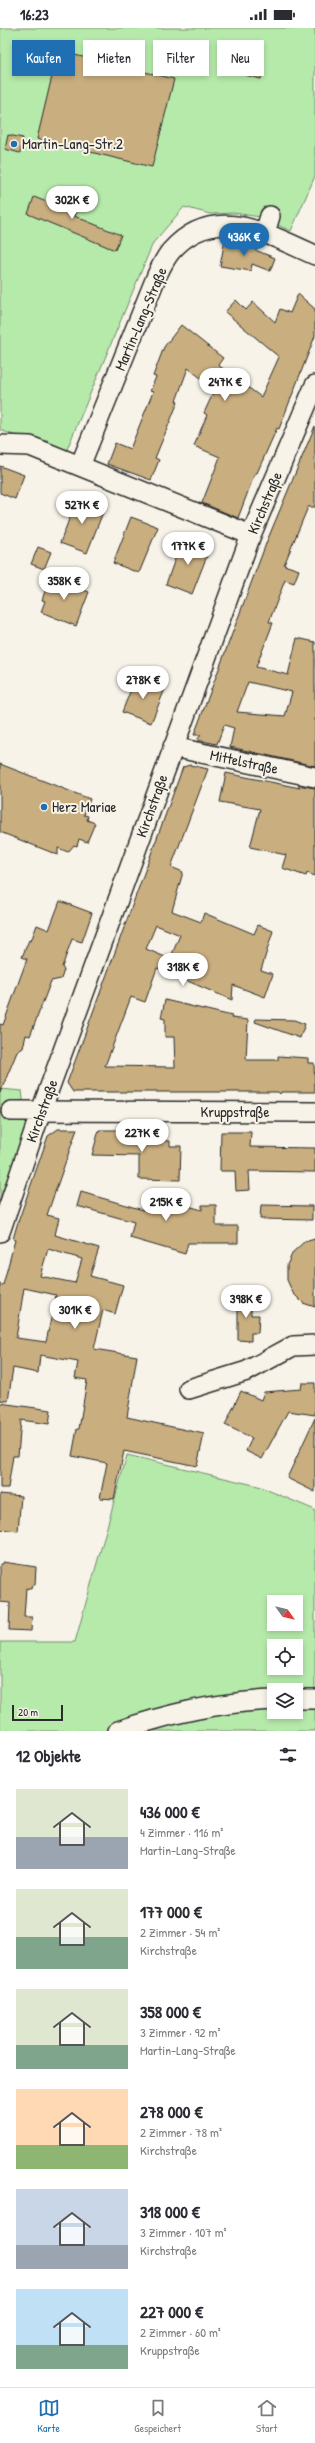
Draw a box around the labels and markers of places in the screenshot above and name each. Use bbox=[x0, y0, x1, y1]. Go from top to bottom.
place label: Martin-Lang-Str.2 bbox=[22, 133, 123, 154]
marker: Martin-Lang-Str.2 bbox=[9, 139, 19, 149]
pin: 302K € bbox=[39, 186, 105, 220]
pin: 436K € bbox=[211, 223, 277, 257]
pin: 247K € bbox=[192, 368, 258, 402]
pin: 527K € bbox=[49, 491, 115, 525]
pin: 177K € bbox=[155, 532, 221, 566]
pin: 358K € bbox=[31, 567, 97, 601]
pin: 278K € bbox=[110, 666, 176, 700]
place label: Herz Mariae bbox=[52, 796, 116, 817]
marker: Herz Mariae bbox=[39, 802, 49, 812]
pin: 318K € bbox=[150, 953, 216, 987]
pin: 227K € bbox=[109, 1119, 175, 1153]
pin: 215K € bbox=[133, 1188, 199, 1222]
pin: 398K € bbox=[213, 1285, 279, 1319]
pin: 301K € bbox=[42, 1296, 108, 1330]

